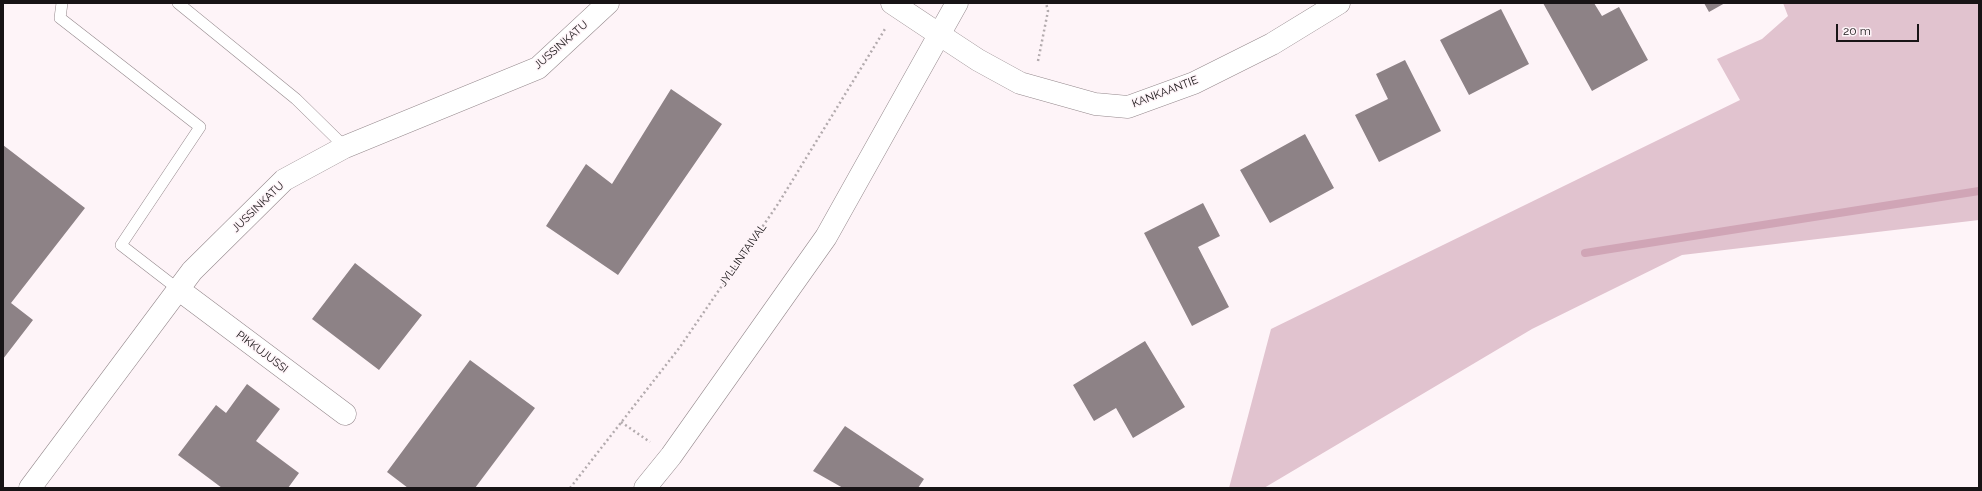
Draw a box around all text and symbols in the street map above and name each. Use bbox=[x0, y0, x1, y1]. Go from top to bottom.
scale bar bbox=[1838, 16, 1921, 42]
street label: JUSSINKATU bbox=[531, 18, 591, 72]
text: 20 m bbox=[1843, 24, 1871, 38]
street label: KANKAANTIE bbox=[1130, 73, 1200, 111]
street label: JUSSINKATU bbox=[229, 179, 287, 235]
street label: JYLLINTAIVAL bbox=[717, 221, 769, 289]
street label: PIKKUJUSSI bbox=[234, 328, 290, 376]

